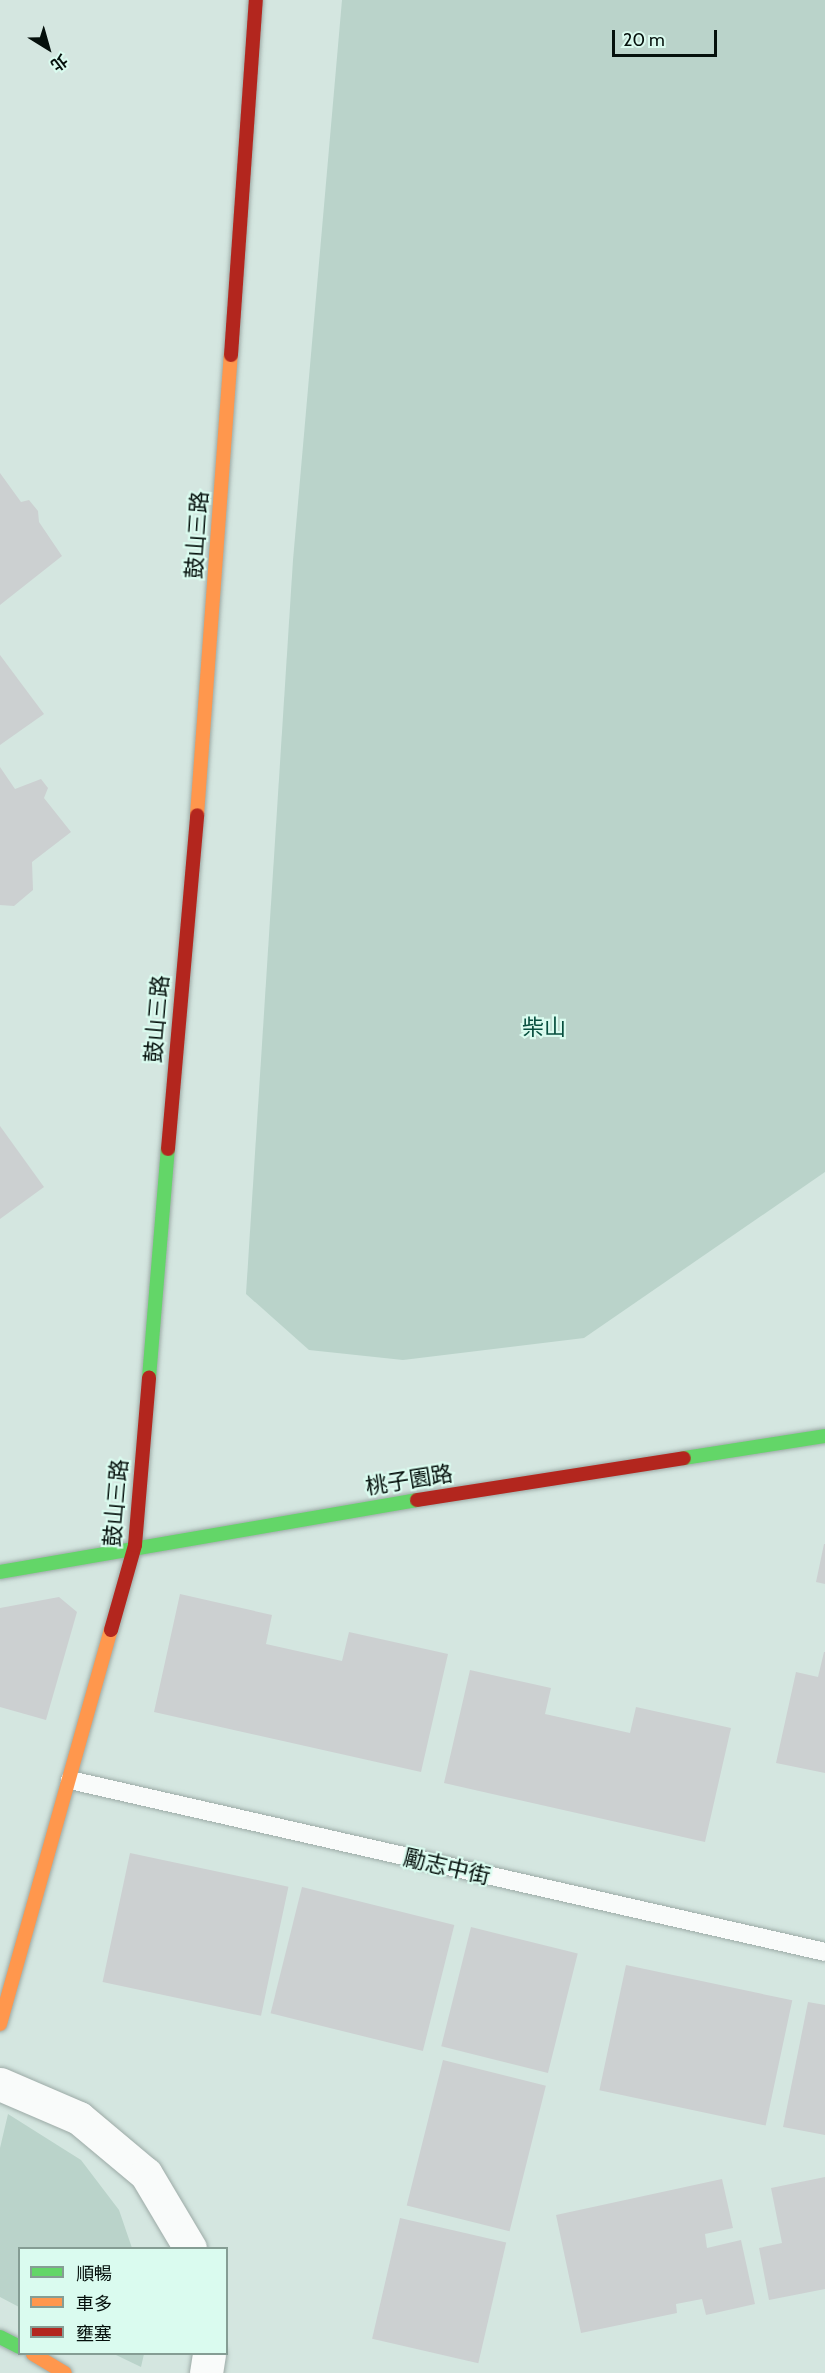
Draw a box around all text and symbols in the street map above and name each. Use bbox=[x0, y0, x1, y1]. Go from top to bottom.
north arrow bbox=[18, 18, 78, 78]
scale bar bbox=[615, 18, 720, 56]
text: 20 m bbox=[623, 29, 665, 51]
text: 北 bbox=[47, 50, 71, 75]
street label: 鼓山三路 bbox=[181, 490, 213, 580]
street label: 鼓山三路 bbox=[140, 974, 174, 1064]
park label: 柴山 bbox=[522, 1015, 566, 1041]
street label: 鼓山三路 bbox=[99, 1458, 133, 1548]
street label: 桃子園路 bbox=[363, 1460, 455, 1500]
street label: 勵志中街 bbox=[401, 1844, 493, 1890]
legend bbox=[18, 2247, 228, 2355]
text: 順暢 bbox=[76, 2263, 112, 2285]
text: 車多 bbox=[76, 2293, 112, 2315]
text: 壅塞 bbox=[76, 2323, 112, 2345]

